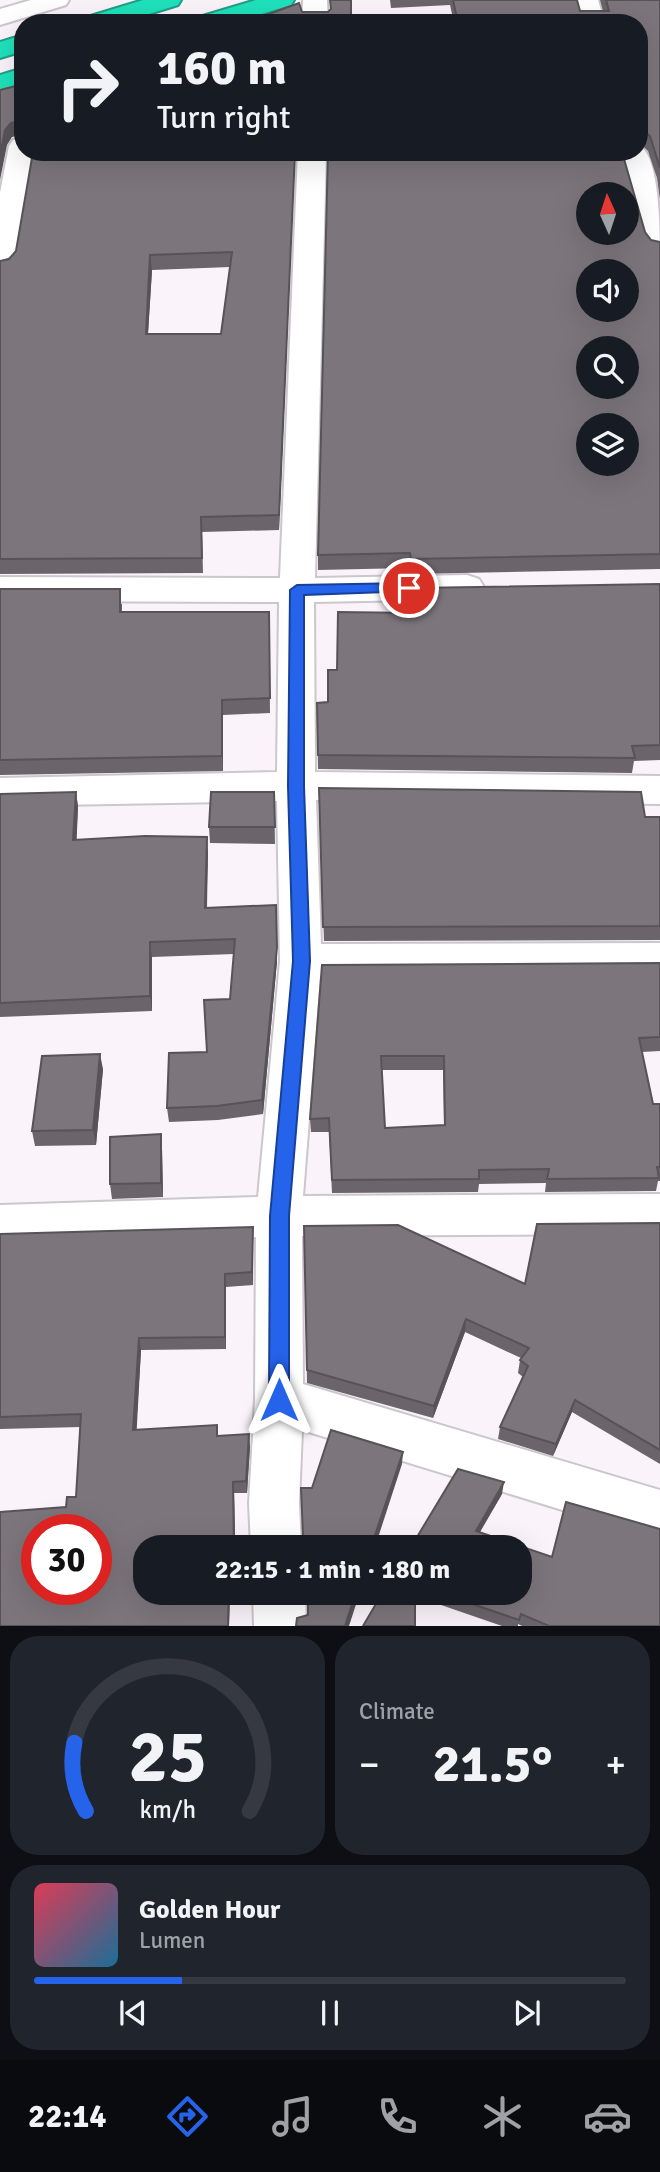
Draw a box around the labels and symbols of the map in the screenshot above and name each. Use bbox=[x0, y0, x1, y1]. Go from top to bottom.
north arrow bbox=[576, 182, 639, 245]
pin bbox=[379, 558, 439, 618]
position arrow bbox=[242, 1363, 316, 1437]
speed limit sign: 30 bbox=[21, 1514, 112, 1605]

